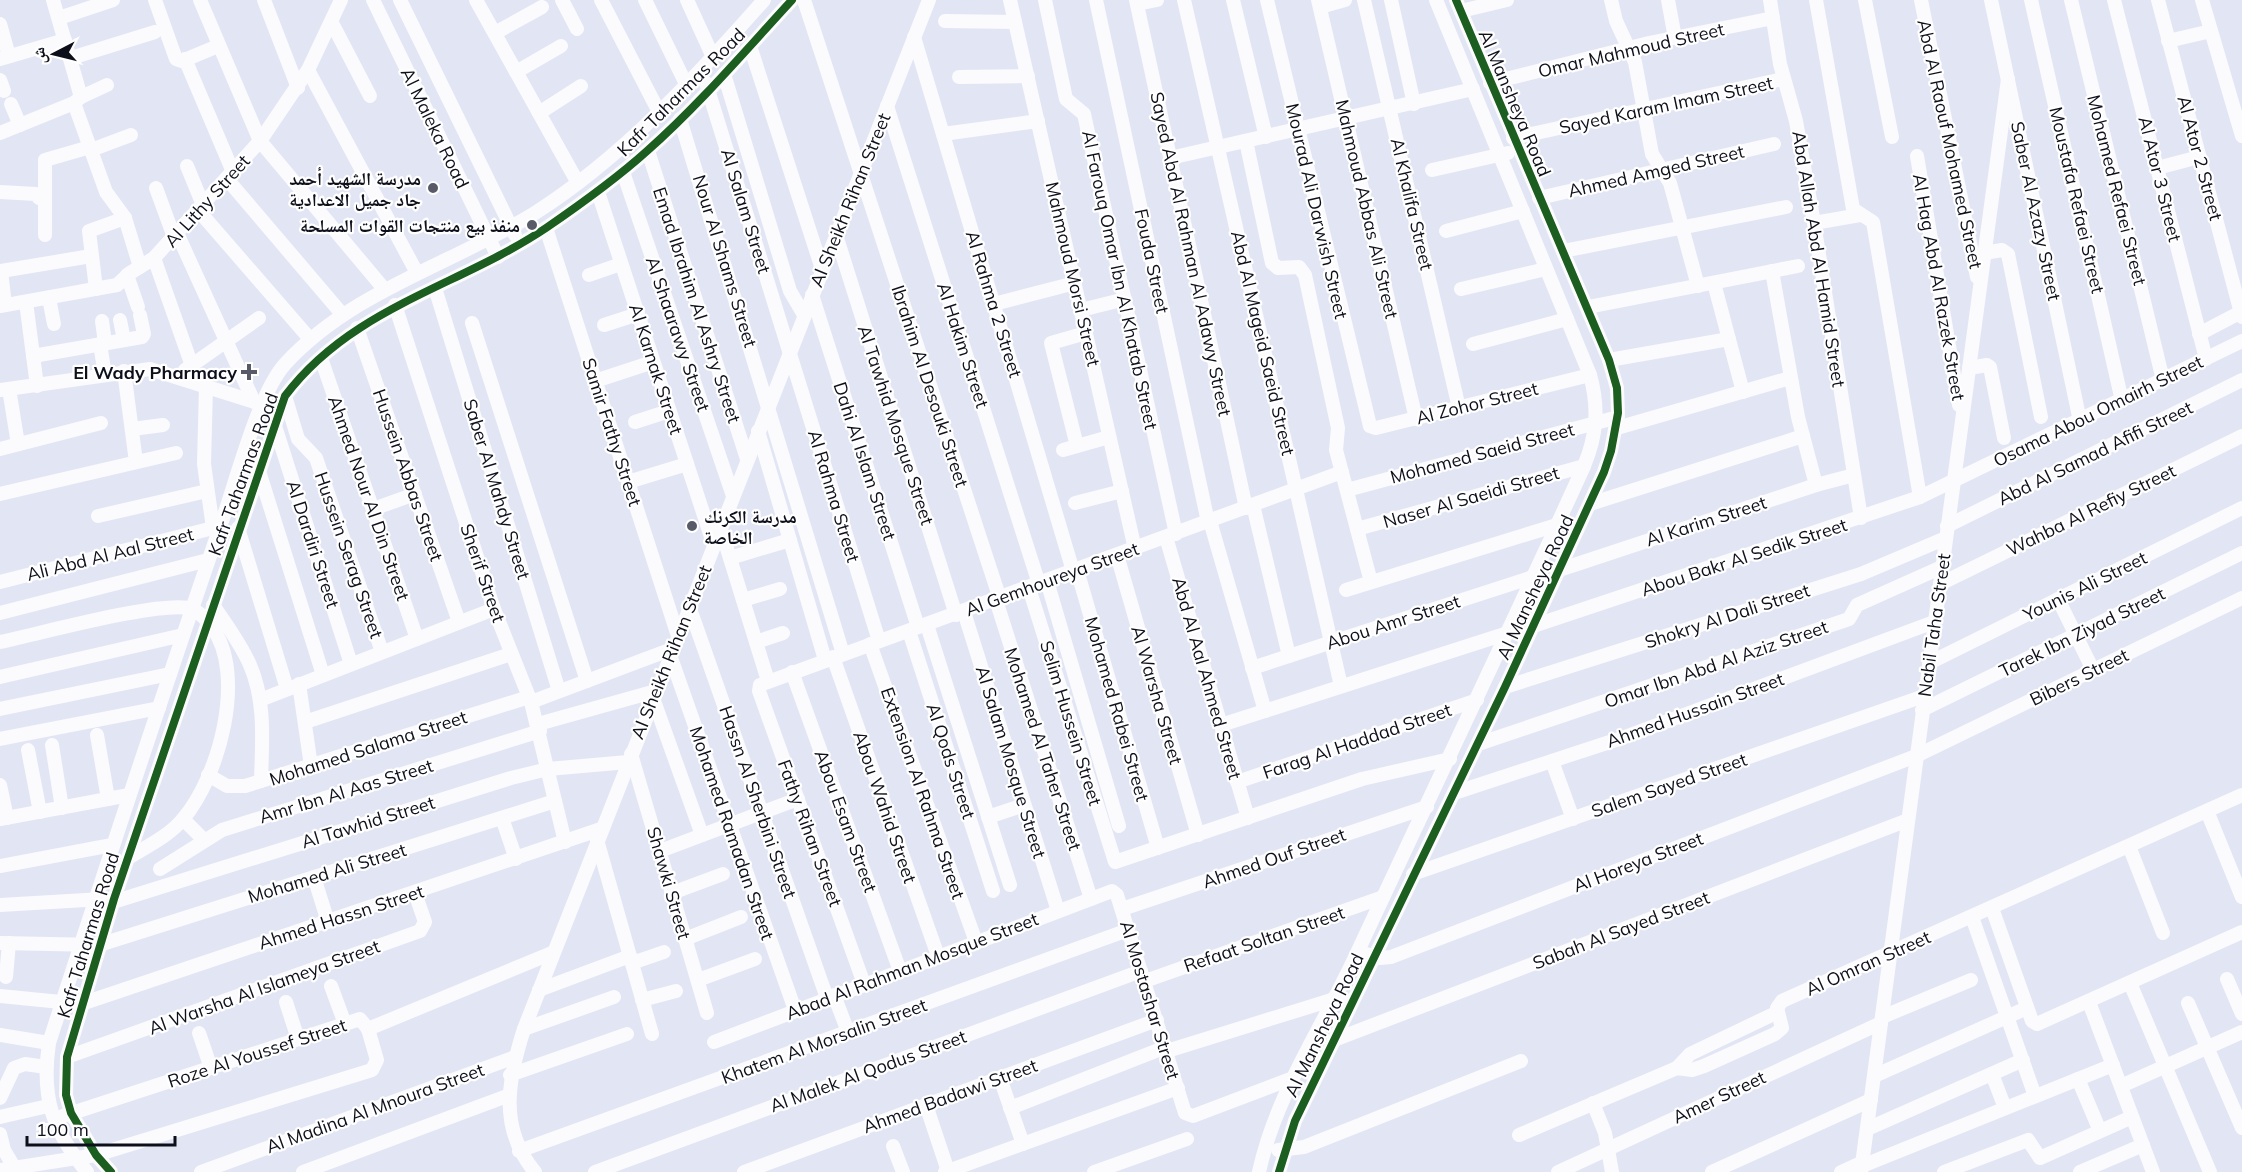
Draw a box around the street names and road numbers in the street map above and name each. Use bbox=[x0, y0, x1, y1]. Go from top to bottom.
street label: Omar Mahmoud Street bbox=[1536, 17, 1726, 83]
street label: Abd Al Raouf Mohamed Street bbox=[1912, 17, 1988, 271]
street label: Kafr Taharmas Road bbox=[612, 23, 750, 161]
street label: Al Mansheya Road bbox=[1474, 26, 1556, 180]
street label: Al Maleka Road bbox=[396, 64, 474, 192]
street label: Sayed Karam Imam Street bbox=[1557, 71, 1775, 139]
street label: Sayed Abd Al Rahman Al Adawy Street bbox=[1145, 90, 1237, 418]
street label: Mohamed Refaei Street bbox=[2082, 92, 2152, 288]
street label: Al Ator 2 Street bbox=[2172, 93, 2228, 223]
street label: Mahmoud Abbas Ali Street bbox=[1331, 97, 1403, 321]
street label: Mourad Ali Darwish Street bbox=[1281, 101, 1353, 321]
street label: Moustafa Refaei Street bbox=[2044, 104, 2110, 296]
street label: Al Sheikh Rihan Street bbox=[805, 110, 895, 290]
street label: Al Ator 3 Street bbox=[2133, 114, 2187, 244]
street label: Saber Al Azazy Street bbox=[2006, 119, 2066, 303]
street label: Al Farouq Omar Ibn Al Khatab Street bbox=[1077, 128, 1163, 432]
street label: Abd Allah Abd Al Hamid Street bbox=[1787, 129, 1851, 389]
street label: Al Khalifa Street bbox=[1386, 136, 1438, 272]
street label: Ahmed Amged Street bbox=[1566, 140, 1746, 202]
street label: Al Salam Street bbox=[716, 146, 776, 276]
street label: Al Lithy Street bbox=[159, 150, 255, 252]
street label: Nour Al Shams Street bbox=[688, 172, 762, 350]
street label: Al Hag Abd Al Razek Street bbox=[1908, 172, 1970, 402]
street label: Mahmoud Morsi Street bbox=[1041, 180, 1105, 368]
street label: Emad Ibrahim Al Ashry Street bbox=[648, 184, 746, 426]
street label: Fouda Street bbox=[1130, 207, 1174, 315]
street label: Al Rahma 2 Street bbox=[961, 228, 1027, 380]
street label: Abd Al Mageid Saeid Street bbox=[1226, 228, 1300, 458]
street label: Al Shaarawy Street bbox=[641, 253, 715, 415]
street label: Al Hakim Street bbox=[932, 279, 994, 411]
street label: Ibrahim Al Desouki Street bbox=[886, 282, 974, 490]
street label: Al Karnak Street bbox=[624, 301, 688, 437]
street label: Al Tawhid Mosque Street bbox=[853, 322, 939, 528]
street label: Osama Abou Omairh Street bbox=[1989, 350, 2207, 472]
street label: Samir Fathy Street bbox=[577, 355, 647, 509]
street label: Al Zohor Street bbox=[1414, 377, 1540, 429]
street label: Dahi Al Islam Street bbox=[829, 379, 901, 543]
street label: Hussein Abbas Street bbox=[368, 386, 448, 564]
street label: Kafr Taharmas Road bbox=[203, 389, 283, 559]
street label: Ahmed Nour Al Din Street bbox=[323, 393, 415, 603]
street label: Saber Al Mahdy Street bbox=[459, 396, 535, 582]
street label: Abd Al Samad Afifi Street bbox=[1994, 396, 2196, 510]
street label: Mohamed Saeid Street bbox=[1387, 417, 1577, 489]
street label: Al Rahma Street bbox=[803, 427, 865, 565]
street label: Wahba Al Refiy Street bbox=[2003, 459, 2179, 561]
street label: Naser Al Saeidi Street bbox=[1380, 461, 1562, 533]
street label: Hussein Serag Street bbox=[310, 469, 388, 641]
street label: Al Dardiri Street bbox=[281, 477, 345, 611]
street label: Al Karim Street bbox=[1643, 491, 1769, 551]
street label: Al Mansheya Road bbox=[1491, 511, 1579, 663]
street label: Abou Bakr Al Sedik Street bbox=[1638, 513, 1850, 601]
street label: Sherif Street bbox=[455, 521, 511, 625]
street label: Ali Abd Al Aal Street bbox=[24, 522, 196, 586]
street label: Al Gemhoureya Street bbox=[962, 537, 1142, 621]
street label: Younis Ali Street bbox=[2018, 546, 2151, 626]
street label: Nabil Taha Street bbox=[1913, 552, 1955, 698]
street label: Al Sheikh Rihan Street bbox=[626, 562, 716, 742]
street label: Abd Al Aal Ahmed Street bbox=[1167, 574, 1247, 782]
street label: Shokry Al Dali Street bbox=[1642, 578, 1812, 654]
street label: Tarek Ibn Ziyad Street bbox=[1995, 582, 2169, 682]
street label: Abou Amr Street bbox=[1323, 590, 1463, 654]
street label: Mohamed Rabei Street bbox=[1080, 614, 1154, 804]
street label: Omar Ibn Abd Al Aziz Street bbox=[1601, 615, 1831, 713]
street label: Al Warsha Street bbox=[1126, 623, 1188, 767]
street label: Selim Hussein Street bbox=[1035, 638, 1107, 808]
street label: Bibers Street bbox=[2026, 643, 2132, 711]
street label: Mohamed Al Taher Street bbox=[999, 645, 1087, 853]
street label: Al Salam Mosque Street bbox=[971, 663, 1051, 861]
street label: Ahmed Hussain Street bbox=[1603, 667, 1787, 753]
street label: Extension Al Rahma Street bbox=[876, 684, 970, 902]
street label: Farag Al Haddad Street bbox=[1260, 698, 1454, 784]
street label: Al Qods Street bbox=[921, 700, 981, 822]
street label: Hassn Al Sherbini Street bbox=[714, 703, 802, 901]
street label: Mohamed Salama Street bbox=[266, 705, 470, 791]
street label: Mohamed Ramadan Street bbox=[685, 723, 779, 943]
street label: Abou Wahid Street bbox=[848, 728, 922, 886]
street label: Abou Esam Street bbox=[810, 747, 882, 895]
street label: Salem Sayed Street bbox=[1588, 748, 1750, 822]
street label: Amr Ibn Al Aas Street bbox=[256, 754, 436, 828]
street label: Fathy Rihan Street bbox=[773, 756, 847, 910]
street label: Al Tawhid Street bbox=[299, 791, 437, 853]
street label: Ahmed Ouf Street bbox=[1199, 823, 1349, 893]
street label: Shawki Street bbox=[642, 824, 696, 942]
street label: Al Horeya Street bbox=[1570, 827, 1706, 897]
street label: Mohamed Ali Street bbox=[245, 838, 409, 908]
street label: Kafr Taharmas Road bbox=[52, 849, 124, 1021]
street label: Ahmed Hassn Street bbox=[255, 879, 427, 955]
street label: Sabah Al Sayed Street bbox=[1529, 886, 1713, 974]
street label: Refaat Soltan Street bbox=[1181, 901, 1347, 977]
street label: Abad Al Rahman Mosque Street bbox=[783, 907, 1041, 1025]
street label: Al Mostashar Street bbox=[1115, 918, 1185, 1082]
street label: Al Omran Street bbox=[1802, 925, 1934, 1001]
street label: Al Warsha Al Islameya Street bbox=[145, 934, 383, 1040]
street label: Al Mansheya Road bbox=[1279, 949, 1369, 1101]
street label: Khatem Al Morsalin Street bbox=[718, 993, 930, 1089]
street label: Roze Al Youssef Street bbox=[165, 1013, 349, 1093]
street label: Al Malek Al Qodus Street bbox=[767, 1025, 969, 1117]
street label: Ahmed Badawi Street bbox=[860, 1054, 1040, 1138]
street label: Al Madina Al Mnoura Street bbox=[263, 1058, 487, 1158]
street label: Amer Street bbox=[1669, 1065, 1769, 1129]

